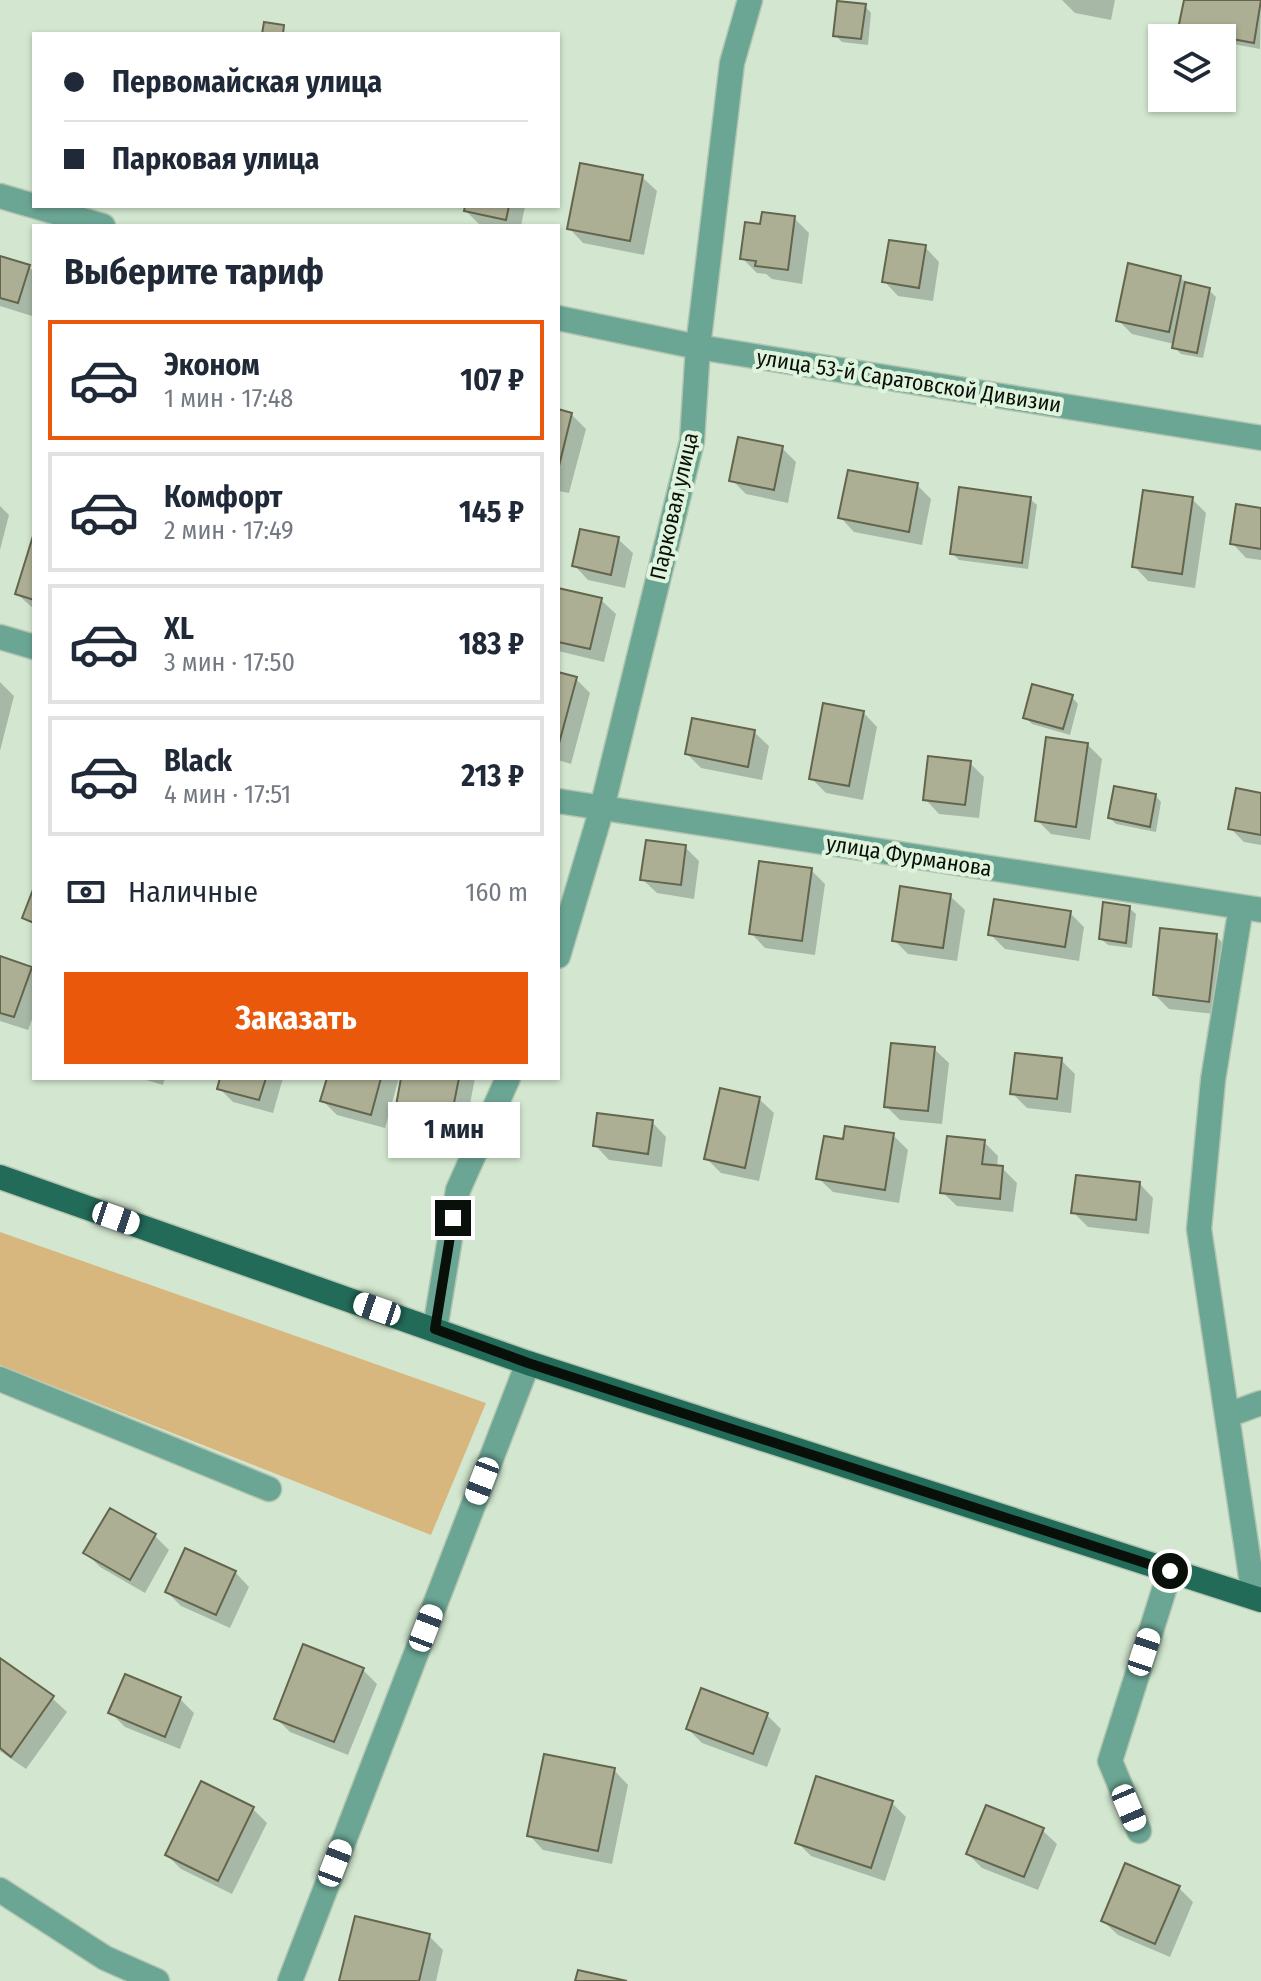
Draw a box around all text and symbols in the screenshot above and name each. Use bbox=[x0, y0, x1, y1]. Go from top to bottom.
map controls bbox=[1148, 24, 1236, 112]
button: layers bbox=[1148, 24, 1236, 112]
text: Первомайская улица bbox=[112, 64, 382, 100]
text: Парковая улица bbox=[112, 141, 319, 177]
text: Выберите тариф bbox=[64, 250, 324, 294]
icon: car bbox=[68, 344, 140, 416]
street label: улица 53-й Саратовской Дивизии bbox=[755, 344, 1063, 418]
text: Эконом bbox=[164, 347, 260, 383]
text: 107 ₽ bbox=[460, 362, 524, 398]
text: 1 мин · 17:48 bbox=[164, 383, 293, 414]
street label: Парковая улица bbox=[644, 430, 704, 582]
icon: car bbox=[68, 476, 140, 548]
text: Комфорт bbox=[164, 479, 282, 515]
text: 145 ₽ bbox=[459, 494, 524, 530]
text: 2 мин · 17:49 bbox=[164, 515, 294, 546]
icon: car bbox=[68, 608, 140, 680]
text: XL bbox=[164, 611, 194, 647]
text: 183 ₽ bbox=[459, 626, 524, 662]
text: 3 мин · 17:50 bbox=[164, 647, 295, 678]
icon: car bbox=[68, 740, 140, 812]
text: Black bbox=[164, 743, 232, 779]
text: 213 ₽ bbox=[461, 758, 524, 794]
text: 4 мин · 17:51 bbox=[164, 779, 291, 810]
street label: улица Фурманова bbox=[824, 830, 994, 882]
icon: cash bbox=[64, 870, 108, 914]
text: Наличные bbox=[128, 874, 258, 910]
text: 160 m bbox=[465, 877, 528, 908]
button: Заказать bbox=[64, 972, 528, 1064]
callout: 1 мин bbox=[387, 1102, 519, 1158]
text: 1 мин bbox=[424, 1114, 484, 1145]
car bbox=[89, 1199, 143, 1237]
route end bbox=[435, 1200, 471, 1236]
car bbox=[350, 1290, 404, 1328]
car bbox=[462, 1454, 502, 1508]
route start bbox=[1152, 1553, 1188, 1589]
car bbox=[406, 1601, 446, 1655]
car bbox=[1125, 1625, 1163, 1679]
car bbox=[1109, 1781, 1149, 1835]
car bbox=[315, 1836, 355, 1890]

